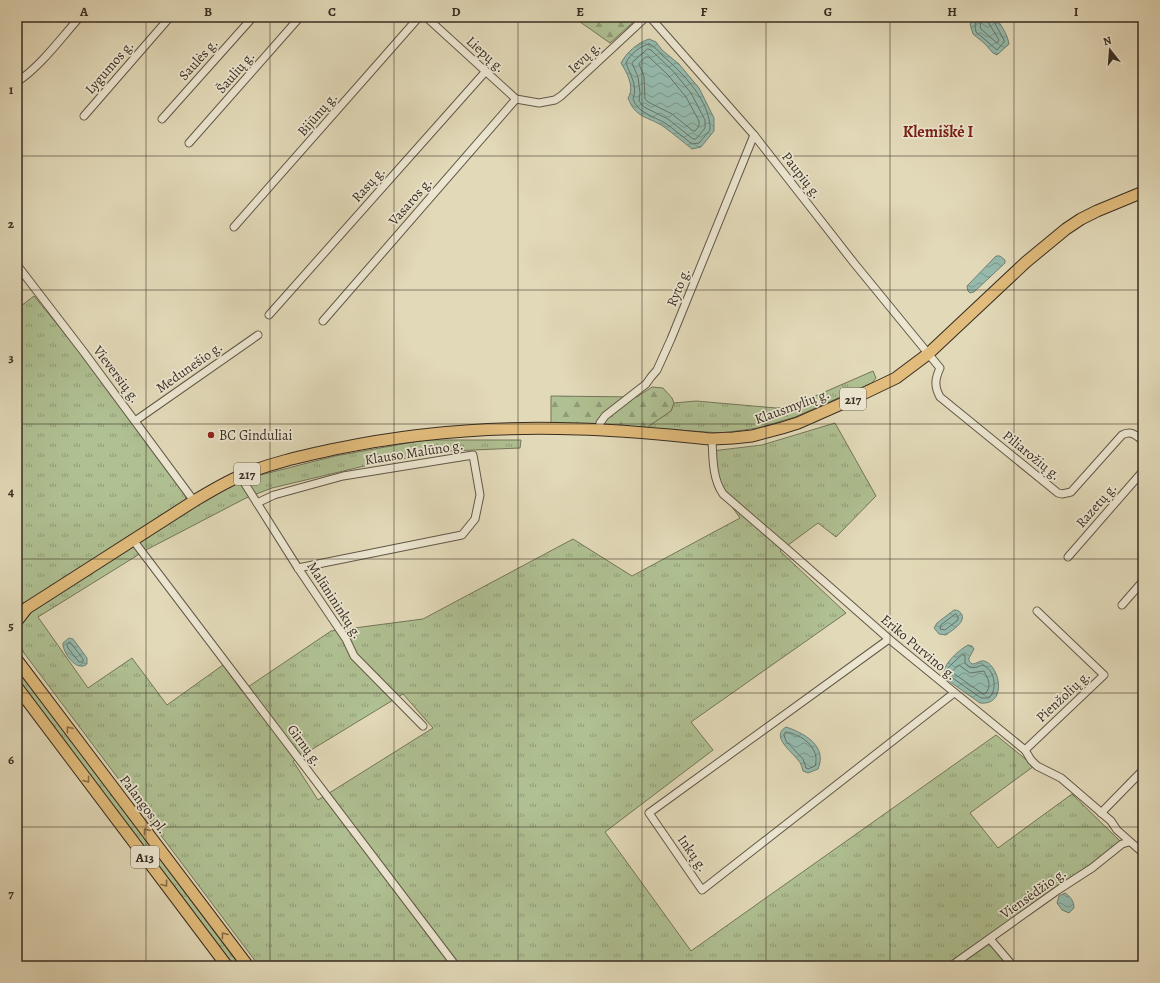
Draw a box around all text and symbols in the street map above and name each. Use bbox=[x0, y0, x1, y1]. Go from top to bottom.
text: A bbox=[79, 3, 89, 20]
text: B bbox=[204, 3, 212, 20]
text: C bbox=[328, 3, 336, 20]
text: D bbox=[451, 3, 461, 20]
text: E bbox=[576, 3, 584, 20]
text: F bbox=[701, 3, 708, 20]
text: G bbox=[824, 3, 832, 20]
text: H bbox=[947, 3, 957, 20]
text: I bbox=[1074, 3, 1079, 20]
north arrow bbox=[1090, 30, 1130, 70]
street label: Liepų g. bbox=[462, 32, 509, 77]
text: N bbox=[1101, 33, 1113, 49]
street label: Saulės g. bbox=[174, 34, 222, 85]
street label: Lygumos g. bbox=[81, 36, 138, 98]
street label: Ievų g. bbox=[564, 37, 605, 78]
street label: Šaulių g. bbox=[212, 47, 259, 98]
text: 1 bbox=[9, 81, 14, 98]
street label: Bijūnų g. bbox=[293, 88, 342, 140]
district label: Klemiškė I bbox=[903, 121, 974, 143]
street label: Paupių g. bbox=[777, 148, 826, 203]
street label: Rasų g. bbox=[347, 162, 390, 206]
street label: Vasaros g. bbox=[384, 173, 437, 230]
text: 2 bbox=[8, 215, 15, 232]
street label: Ryto g. bbox=[662, 265, 695, 309]
street label: Medunešio g. bbox=[152, 337, 226, 397]
street label: Vieversių g. bbox=[88, 341, 144, 407]
text: 3 bbox=[8, 349, 14, 366]
street label: Klausmylių g. bbox=[752, 384, 832, 429]
road number: 217 bbox=[840, 388, 866, 410]
place label: BC Ginduliai bbox=[219, 426, 293, 445]
street label: Piliarožių g. bbox=[999, 426, 1065, 485]
marker: BC Ginduliai bbox=[206, 430, 216, 440]
street label: Klauso Malūno g. bbox=[363, 435, 465, 470]
road number: 217 bbox=[234, 463, 260, 485]
street label: Razetų g. bbox=[1072, 479, 1121, 532]
text: 4 bbox=[8, 483, 14, 500]
street label: Malūnininkų g. bbox=[302, 558, 367, 643]
street label: Eriko Purvino g. bbox=[877, 610, 961, 685]
text: 5 bbox=[8, 617, 14, 634]
street label: Pienžolių g. bbox=[1032, 666, 1095, 726]
street label: Girnų g. bbox=[283, 721, 327, 770]
one-way arrow bbox=[67, 727, 74, 734]
text: 6 bbox=[8, 751, 14, 768]
street label: Palangos pl. bbox=[115, 771, 172, 838]
one-way arrow bbox=[82, 775, 89, 782]
one-way arrow bbox=[143, 828, 151, 835]
street label: Inkų g. bbox=[673, 831, 712, 876]
road number: A13 bbox=[131, 846, 159, 868]
street label: Viensėdžio g. bbox=[996, 864, 1070, 924]
one-way arrow bbox=[160, 879, 167, 886]
text: 7 bbox=[8, 885, 14, 902]
one-way arrow bbox=[222, 932, 229, 939]

